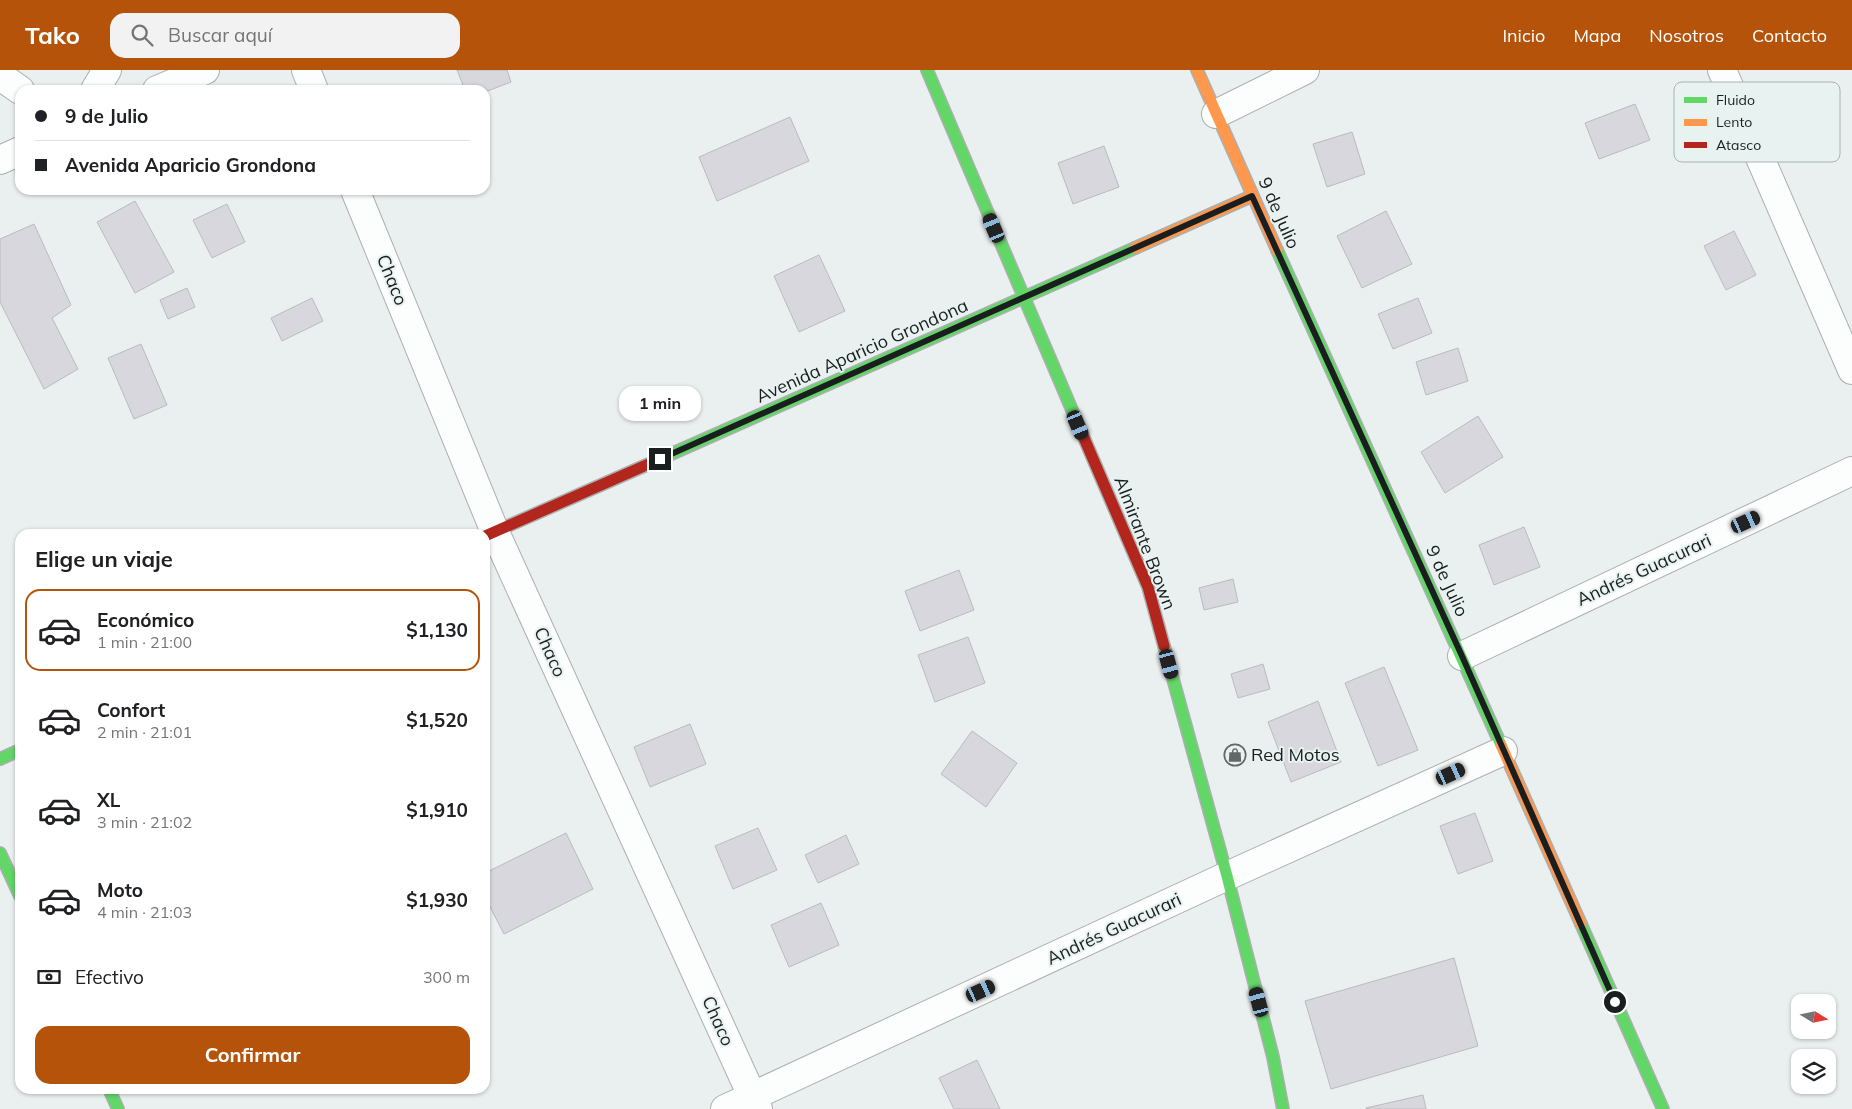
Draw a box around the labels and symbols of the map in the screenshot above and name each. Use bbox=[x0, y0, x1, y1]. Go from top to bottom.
legend bbox=[1674, 82, 1840, 162]
text: Fluido bbox=[1716, 91, 1755, 109]
text: Lento bbox=[1716, 113, 1752, 131]
text: Atasco bbox=[1716, 136, 1761, 154]
street label: 9 de Julio bbox=[1254, 173, 1305, 252]
car bbox=[981, 211, 1006, 245]
street label: Chaco bbox=[372, 251, 413, 309]
street label: Avenida Aparicio Grondona bbox=[752, 293, 971, 408]
callout: 1 min bbox=[619, 386, 701, 422]
car bbox=[1065, 408, 1090, 442]
route end bbox=[649, 448, 671, 470]
street label: Almirante Brown bbox=[1109, 473, 1181, 613]
car bbox=[1729, 509, 1762, 535]
street label: Andrés Guacurari bbox=[1573, 528, 1715, 611]
street label: 9 de Julio bbox=[1421, 542, 1474, 620]
street label: Chaco bbox=[529, 623, 572, 681]
car bbox=[1157, 648, 1180, 680]
shop icon: Red Motos bbox=[1223, 743, 1247, 767]
place label: Red Motos bbox=[1251, 743, 1340, 766]
car bbox=[1434, 761, 1467, 787]
street label: Andrés Guacurari bbox=[1043, 887, 1185, 970]
car bbox=[964, 978, 997, 1004]
car bbox=[1247, 986, 1270, 1018]
route start bbox=[1604, 991, 1626, 1013]
street label: Chaco bbox=[697, 992, 740, 1050]
north arrow bbox=[1791, 994, 1836, 1039]

